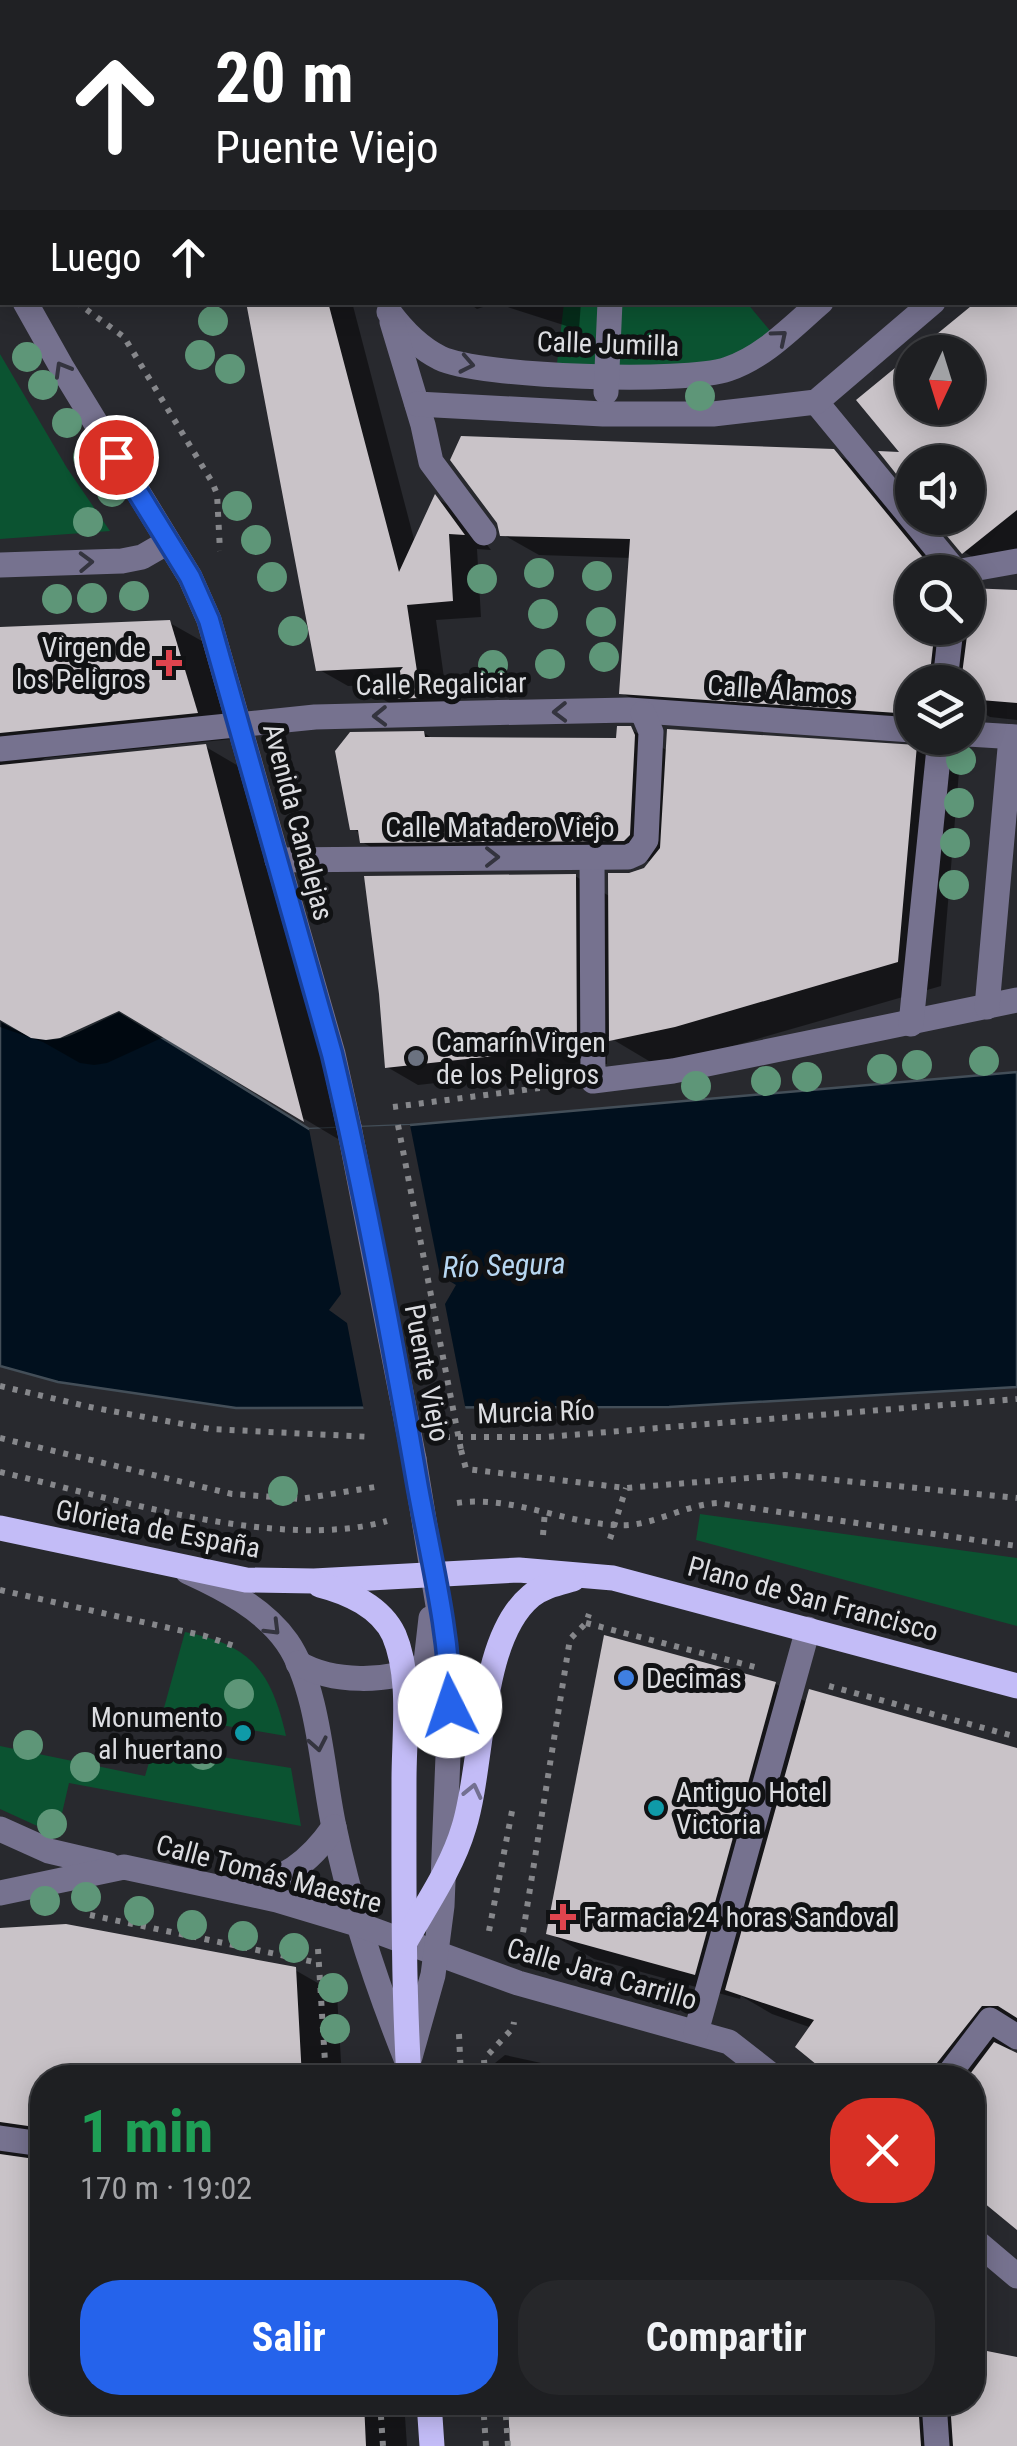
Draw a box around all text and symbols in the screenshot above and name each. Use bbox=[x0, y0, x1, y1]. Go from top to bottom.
text: 20 m bbox=[215, 37, 354, 119]
icon: ahead bbox=[50, 40, 180, 170]
text: Puente Viejo bbox=[215, 121, 439, 174]
icon: ahead bbox=[161, 230, 216, 285]
text: Luego bbox=[50, 236, 141, 280]
street label: Calle Jumilla bbox=[536, 325, 680, 363]
one-way arrow bbox=[768, 330, 787, 348]
north arrow bbox=[895, 335, 985, 425]
map controls bbox=[895, 335, 985, 755]
one-way arrow bbox=[458, 353, 475, 374]
one-way arrow bbox=[55, 362, 75, 380]
pin bbox=[74, 415, 159, 500]
icon: arrive bbox=[89, 430, 144, 485]
button: sound bbox=[895, 445, 985, 535]
one-way arrow bbox=[79, 552, 95, 573]
button: search bbox=[895, 555, 985, 645]
place label: Virgen de los Peligros bbox=[16, 631, 146, 696]
marker: Virgen de los Peligros bbox=[156, 650, 182, 676]
button: layers bbox=[895, 665, 985, 755]
street label: Calle Regaliciar bbox=[355, 666, 527, 702]
street label: Calle Álamos bbox=[706, 668, 854, 712]
one-way arrow bbox=[552, 701, 568, 722]
one-way arrow bbox=[371, 705, 387, 726]
street label: Avenida Canalejas bbox=[256, 720, 340, 924]
street label: Calle Matadero Viejo bbox=[385, 811, 615, 844]
one-way arrow bbox=[484, 846, 500, 868]
place label: Camarín Virgen de los Peligros bbox=[436, 1026, 606, 1091]
marker: Camarín Virgen de los Peligros bbox=[405, 1047, 427, 1069]
water label: Río Segura bbox=[442, 1245, 566, 1285]
street label: Puente Viejo bbox=[398, 1302, 456, 1444]
street label: Murcia Río bbox=[477, 1393, 595, 1431]
street label: Glorieta de España bbox=[53, 1493, 263, 1565]
street label: Plano de San Francisco bbox=[684, 1550, 942, 1648]
one-way arrow bbox=[262, 1616, 280, 1634]
position arrow bbox=[398, 1654, 502, 1758]
place label: Decimas bbox=[646, 1662, 742, 1695]
marker: Decimas bbox=[615, 1667, 637, 1689]
place label: Monumento al huertano bbox=[91, 1701, 223, 1766]
marker: Monumento al huertano bbox=[232, 1722, 254, 1744]
one-way arrow bbox=[307, 1735, 328, 1752]
place label: Antiguo Hotel Victoria bbox=[676, 1776, 828, 1841]
one-way arrow bbox=[461, 1783, 482, 1800]
marker: Antiguo Hotel Victoria bbox=[645, 1797, 667, 1819]
street label: Calle Tomás Maestre bbox=[153, 1828, 385, 1920]
place label: Farmacia 24 horas Sandoval bbox=[583, 1901, 895, 1934]
marker: Farmacia 24 horas Sandoval bbox=[552, 1906, 574, 1928]
street label: Calle Jara Carrillo bbox=[503, 1931, 701, 2017]
text: 1 min bbox=[80, 2096, 213, 2167]
button: close bbox=[830, 2098, 935, 2203]
text: 170 m · 19:02 bbox=[80, 2169, 252, 2207]
button: Salir bbox=[80, 2280, 498, 2395]
button: Compartir bbox=[518, 2280, 935, 2395]

